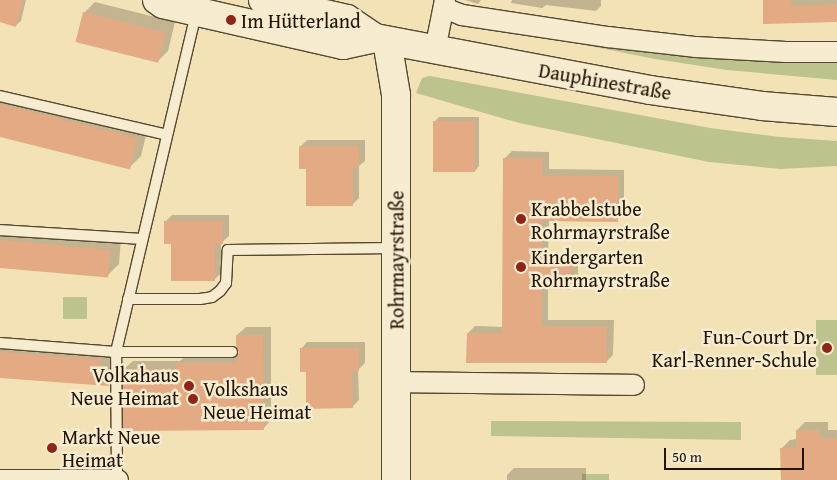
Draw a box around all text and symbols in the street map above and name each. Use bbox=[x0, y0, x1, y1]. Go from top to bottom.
place label: Im Hütterland bbox=[241, 8, 361, 32]
marker: Im Hütterland bbox=[225, 14, 237, 26]
street label: Dauphinestraße bbox=[537, 58, 673, 104]
street label: Rohrmayrstraße bbox=[384, 191, 408, 329]
place label: Krabbelstube Rohrmayrstraße bbox=[531, 196, 670, 243]
marker: Krabbelstube Rohrmayrstraße bbox=[515, 213, 527, 225]
place label: Kindergarten Rohrmayrstraße bbox=[531, 244, 670, 291]
marker: Kindergarten Rohrmayrstraße bbox=[515, 261, 527, 273]
place label: Fun-Court Dr. Karl-Renner-Schule bbox=[652, 324, 817, 371]
marker: Fun-Court Dr. Karl-Renner-Schule bbox=[821, 342, 833, 354]
place label: Volkahaus Neue Heimat bbox=[71, 362, 179, 409]
place label: Volkshaus Neue Heimat bbox=[203, 376, 311, 423]
marker: Volkahaus Neue Heimat bbox=[183, 380, 195, 392]
marker: Volkshaus Neue Heimat bbox=[187, 393, 199, 405]
place label: Markt Neue Heimat bbox=[62, 424, 160, 471]
scale bar bbox=[667, 438, 807, 470]
marker: Markt Neue Heimat bbox=[46, 442, 58, 454]
text: 50 m bbox=[672, 446, 702, 467]

